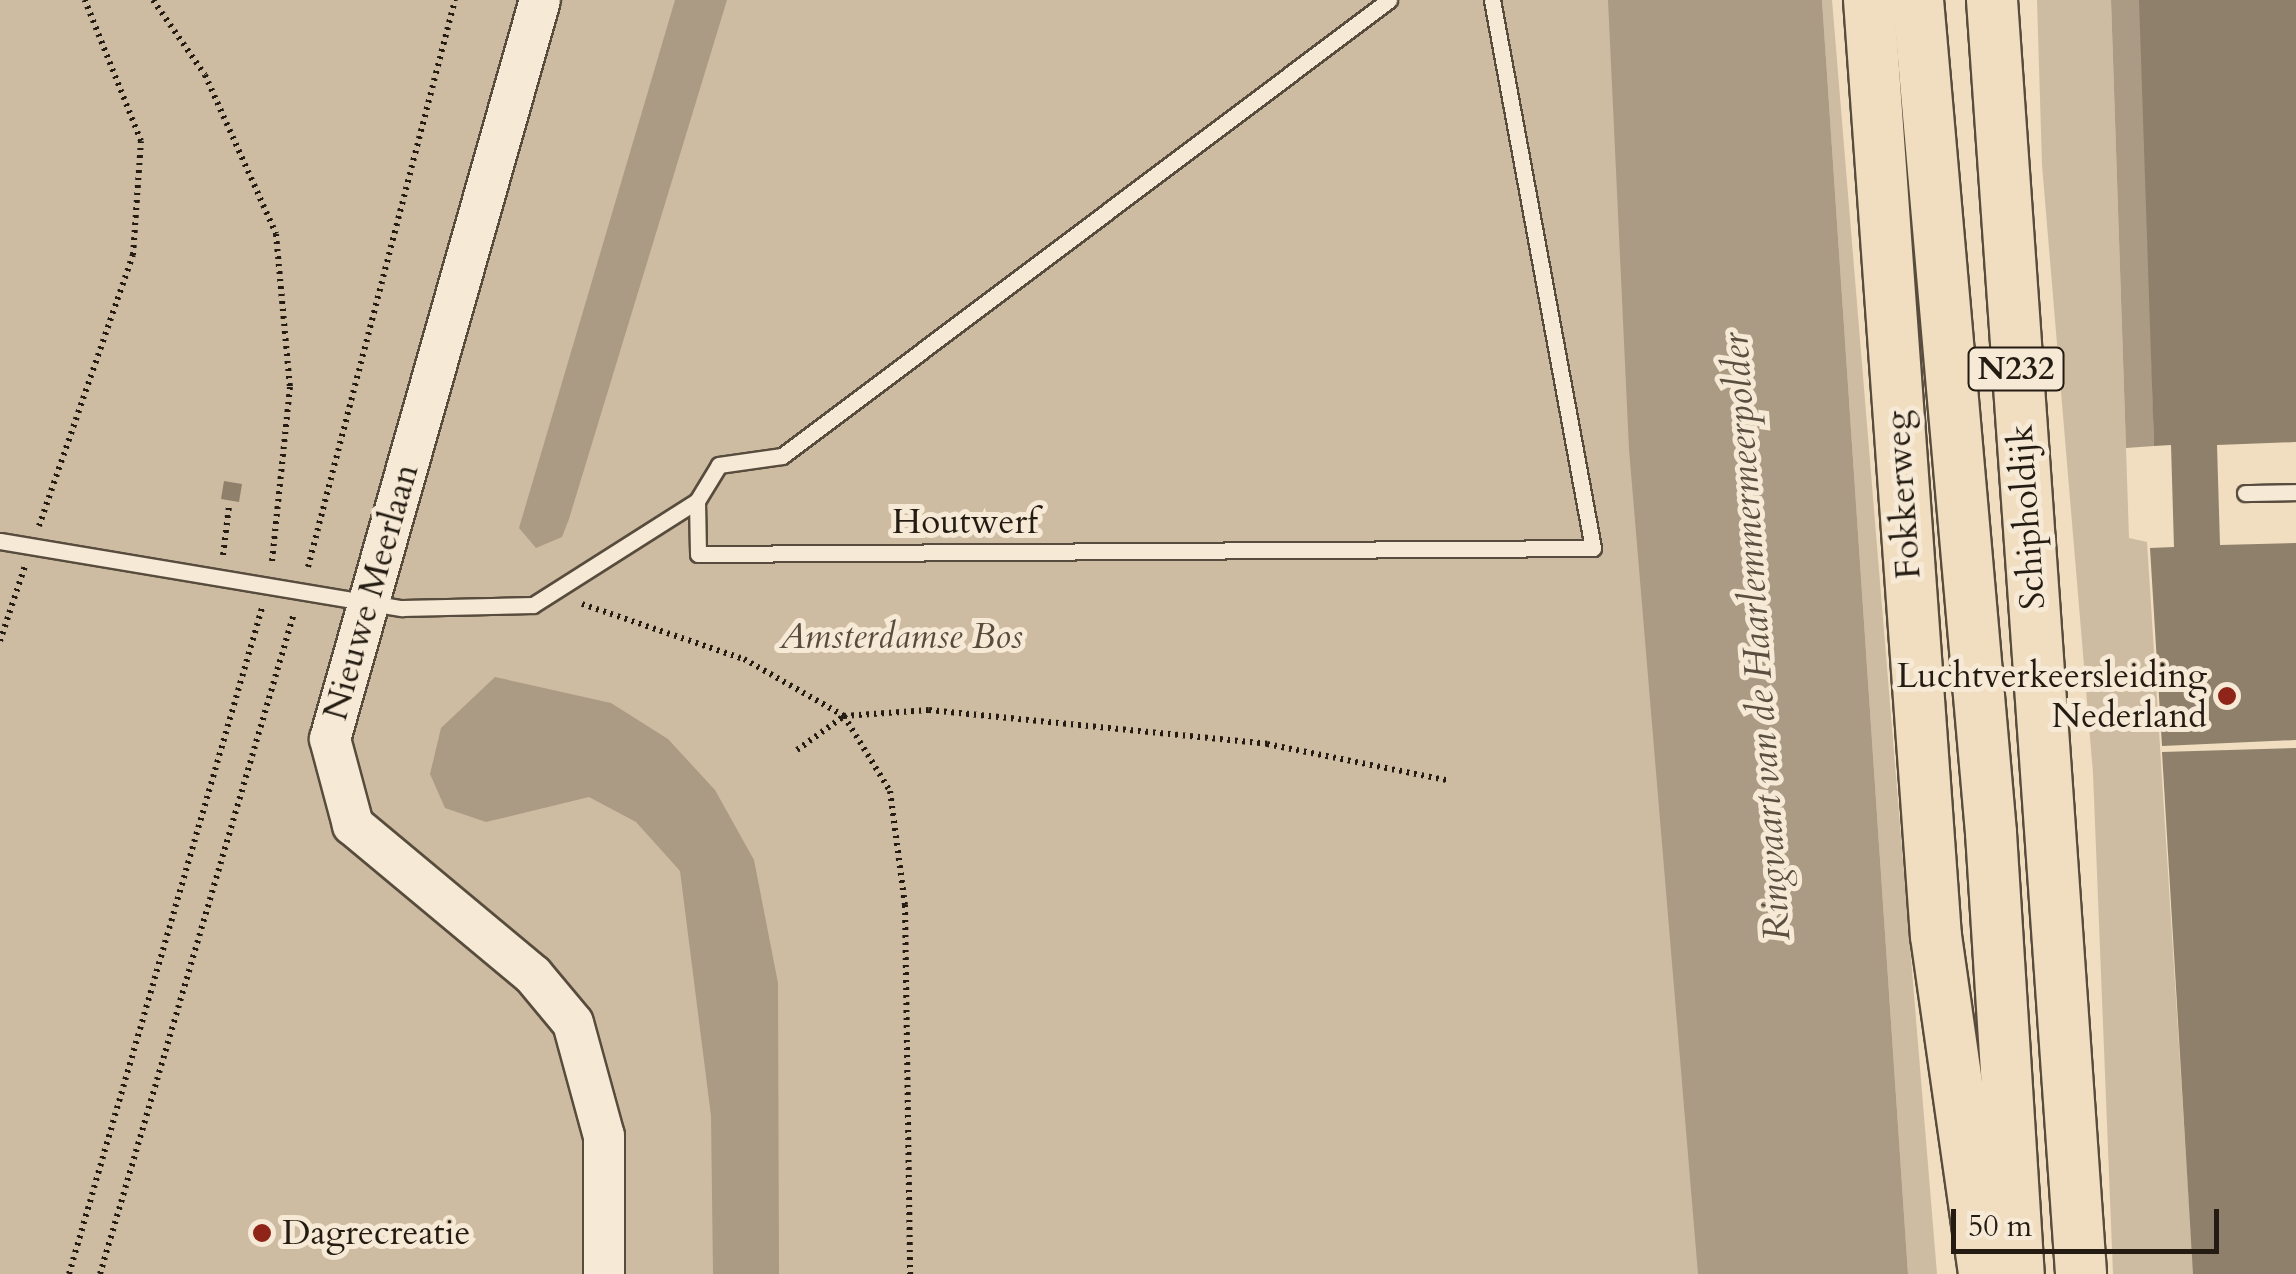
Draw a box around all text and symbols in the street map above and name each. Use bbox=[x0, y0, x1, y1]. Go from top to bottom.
water label: Ringvaart van de Haarlemmermeerpolder bbox=[1713, 331, 1801, 943]
road number: N232 bbox=[1966, 342, 2066, 396]
street label: Fokkerweg bbox=[1876, 409, 1930, 581]
street label: Schipholdijk bbox=[2000, 423, 2054, 611]
street label: Nieuwe Meerlaan bbox=[314, 459, 428, 725]
street label: Houtwerf bbox=[892, 501, 1038, 543]
park label: Amsterdamse Bos bbox=[779, 616, 1023, 658]
place label: Luchtverkeersleiding Nederland bbox=[1896, 655, 2207, 737]
marker: Luchtverkeersleiding Nederland bbox=[2216, 685, 2238, 707]
scale bar bbox=[1956, 1189, 2224, 1251]
text: 50 m bbox=[1968, 1206, 2032, 1247]
place label: Dagrecreatie bbox=[282, 1212, 470, 1254]
marker: Dagrecreatie bbox=[251, 1222, 273, 1244]

